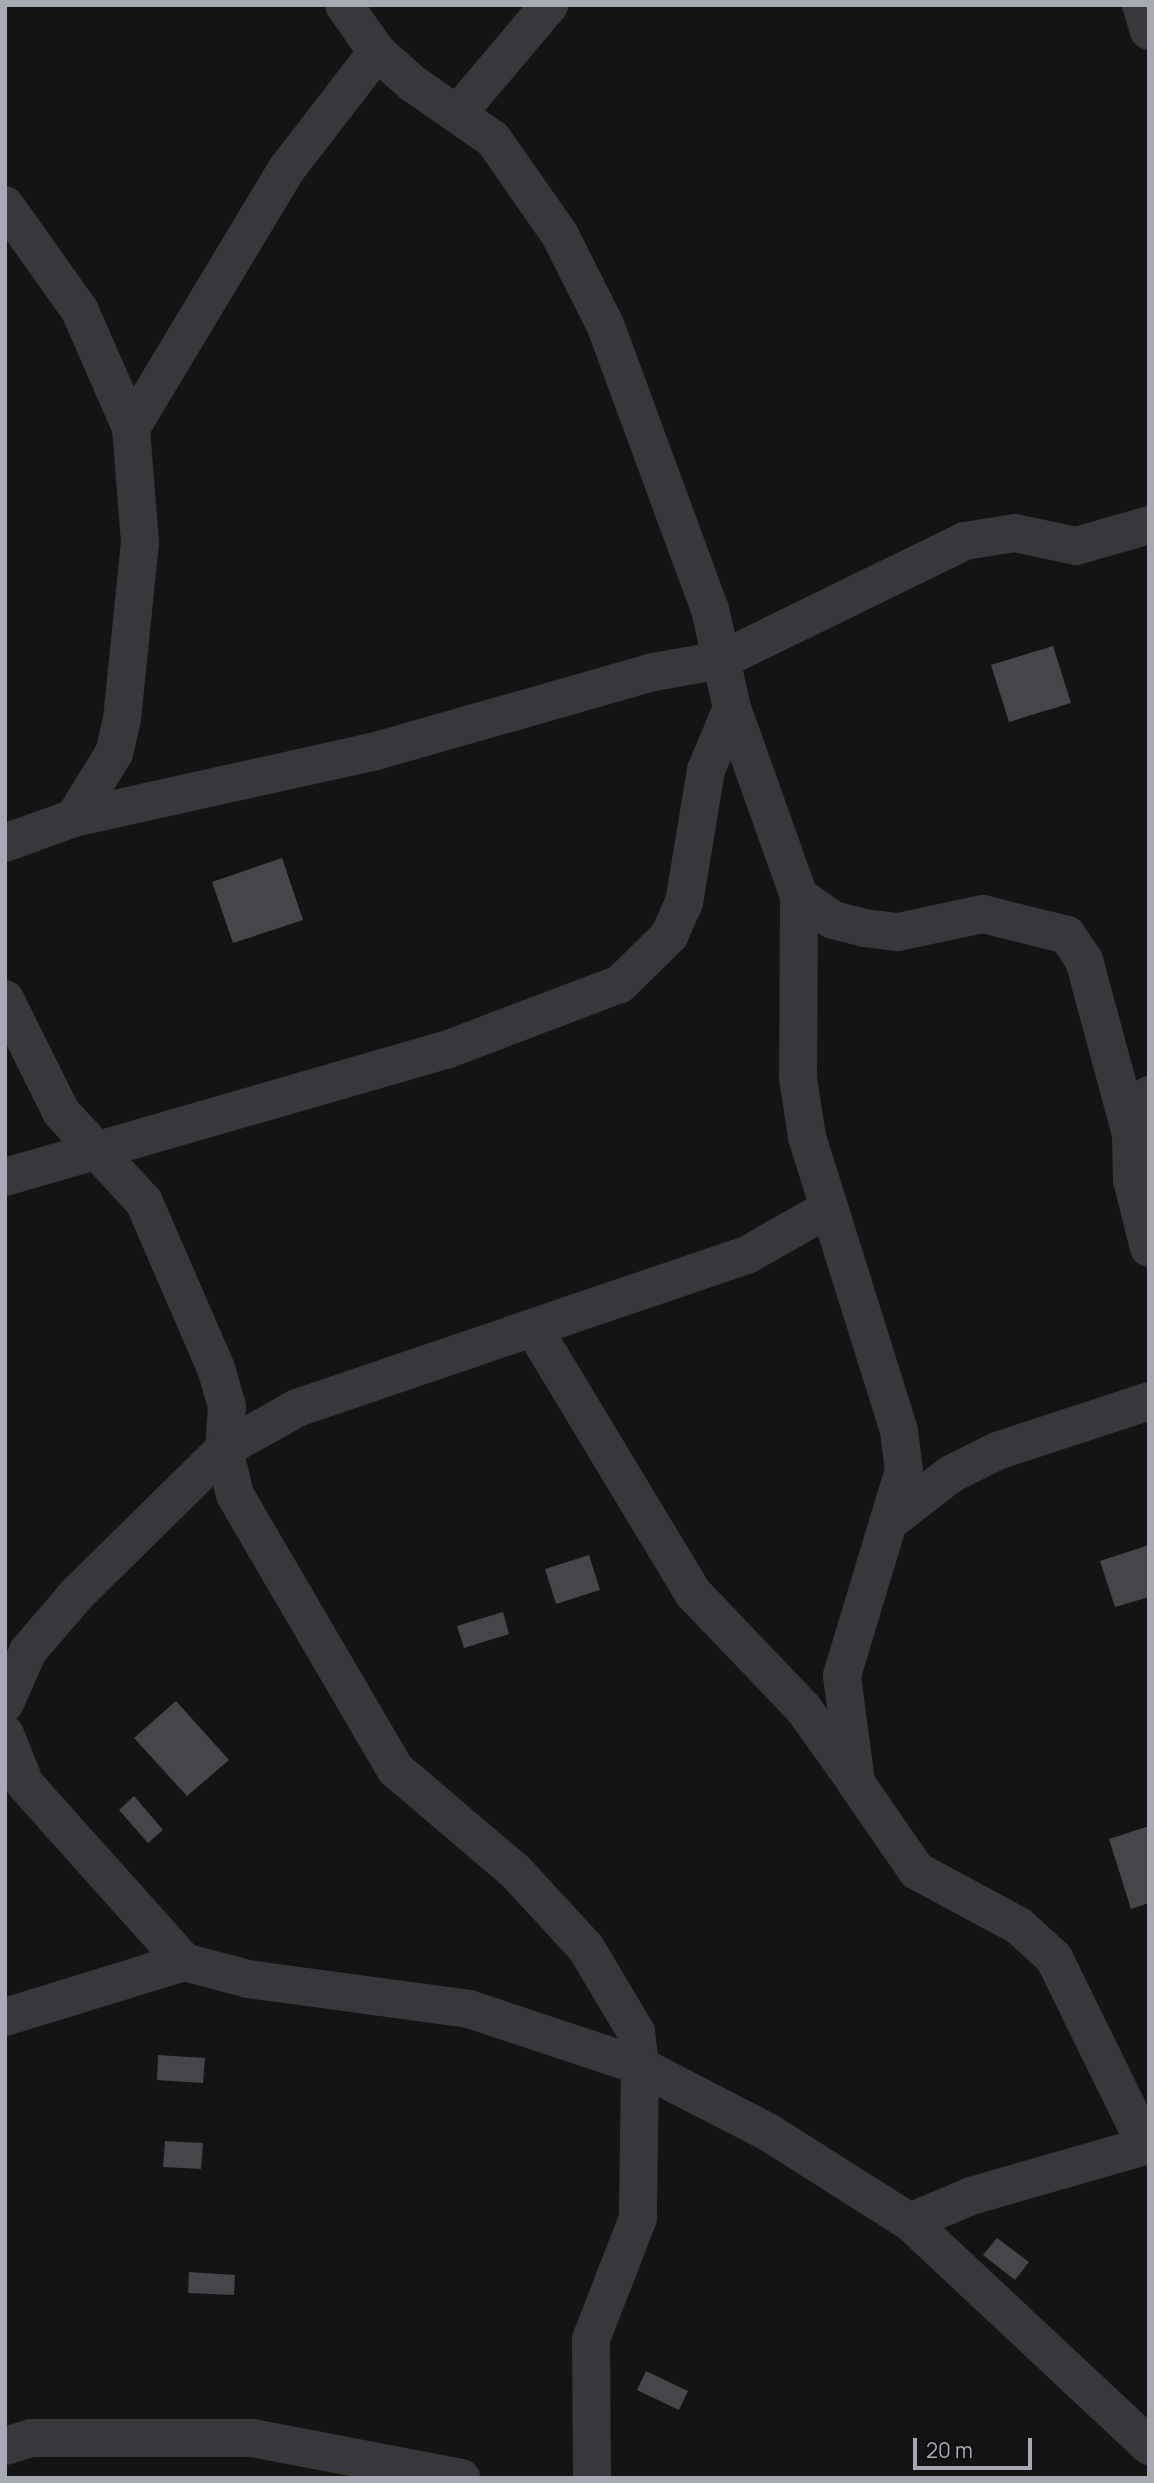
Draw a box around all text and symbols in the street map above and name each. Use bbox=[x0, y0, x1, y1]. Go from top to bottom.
scale bar bbox=[916, 2424, 1035, 2468]
text: 20 m bbox=[926, 2436, 973, 2464]

